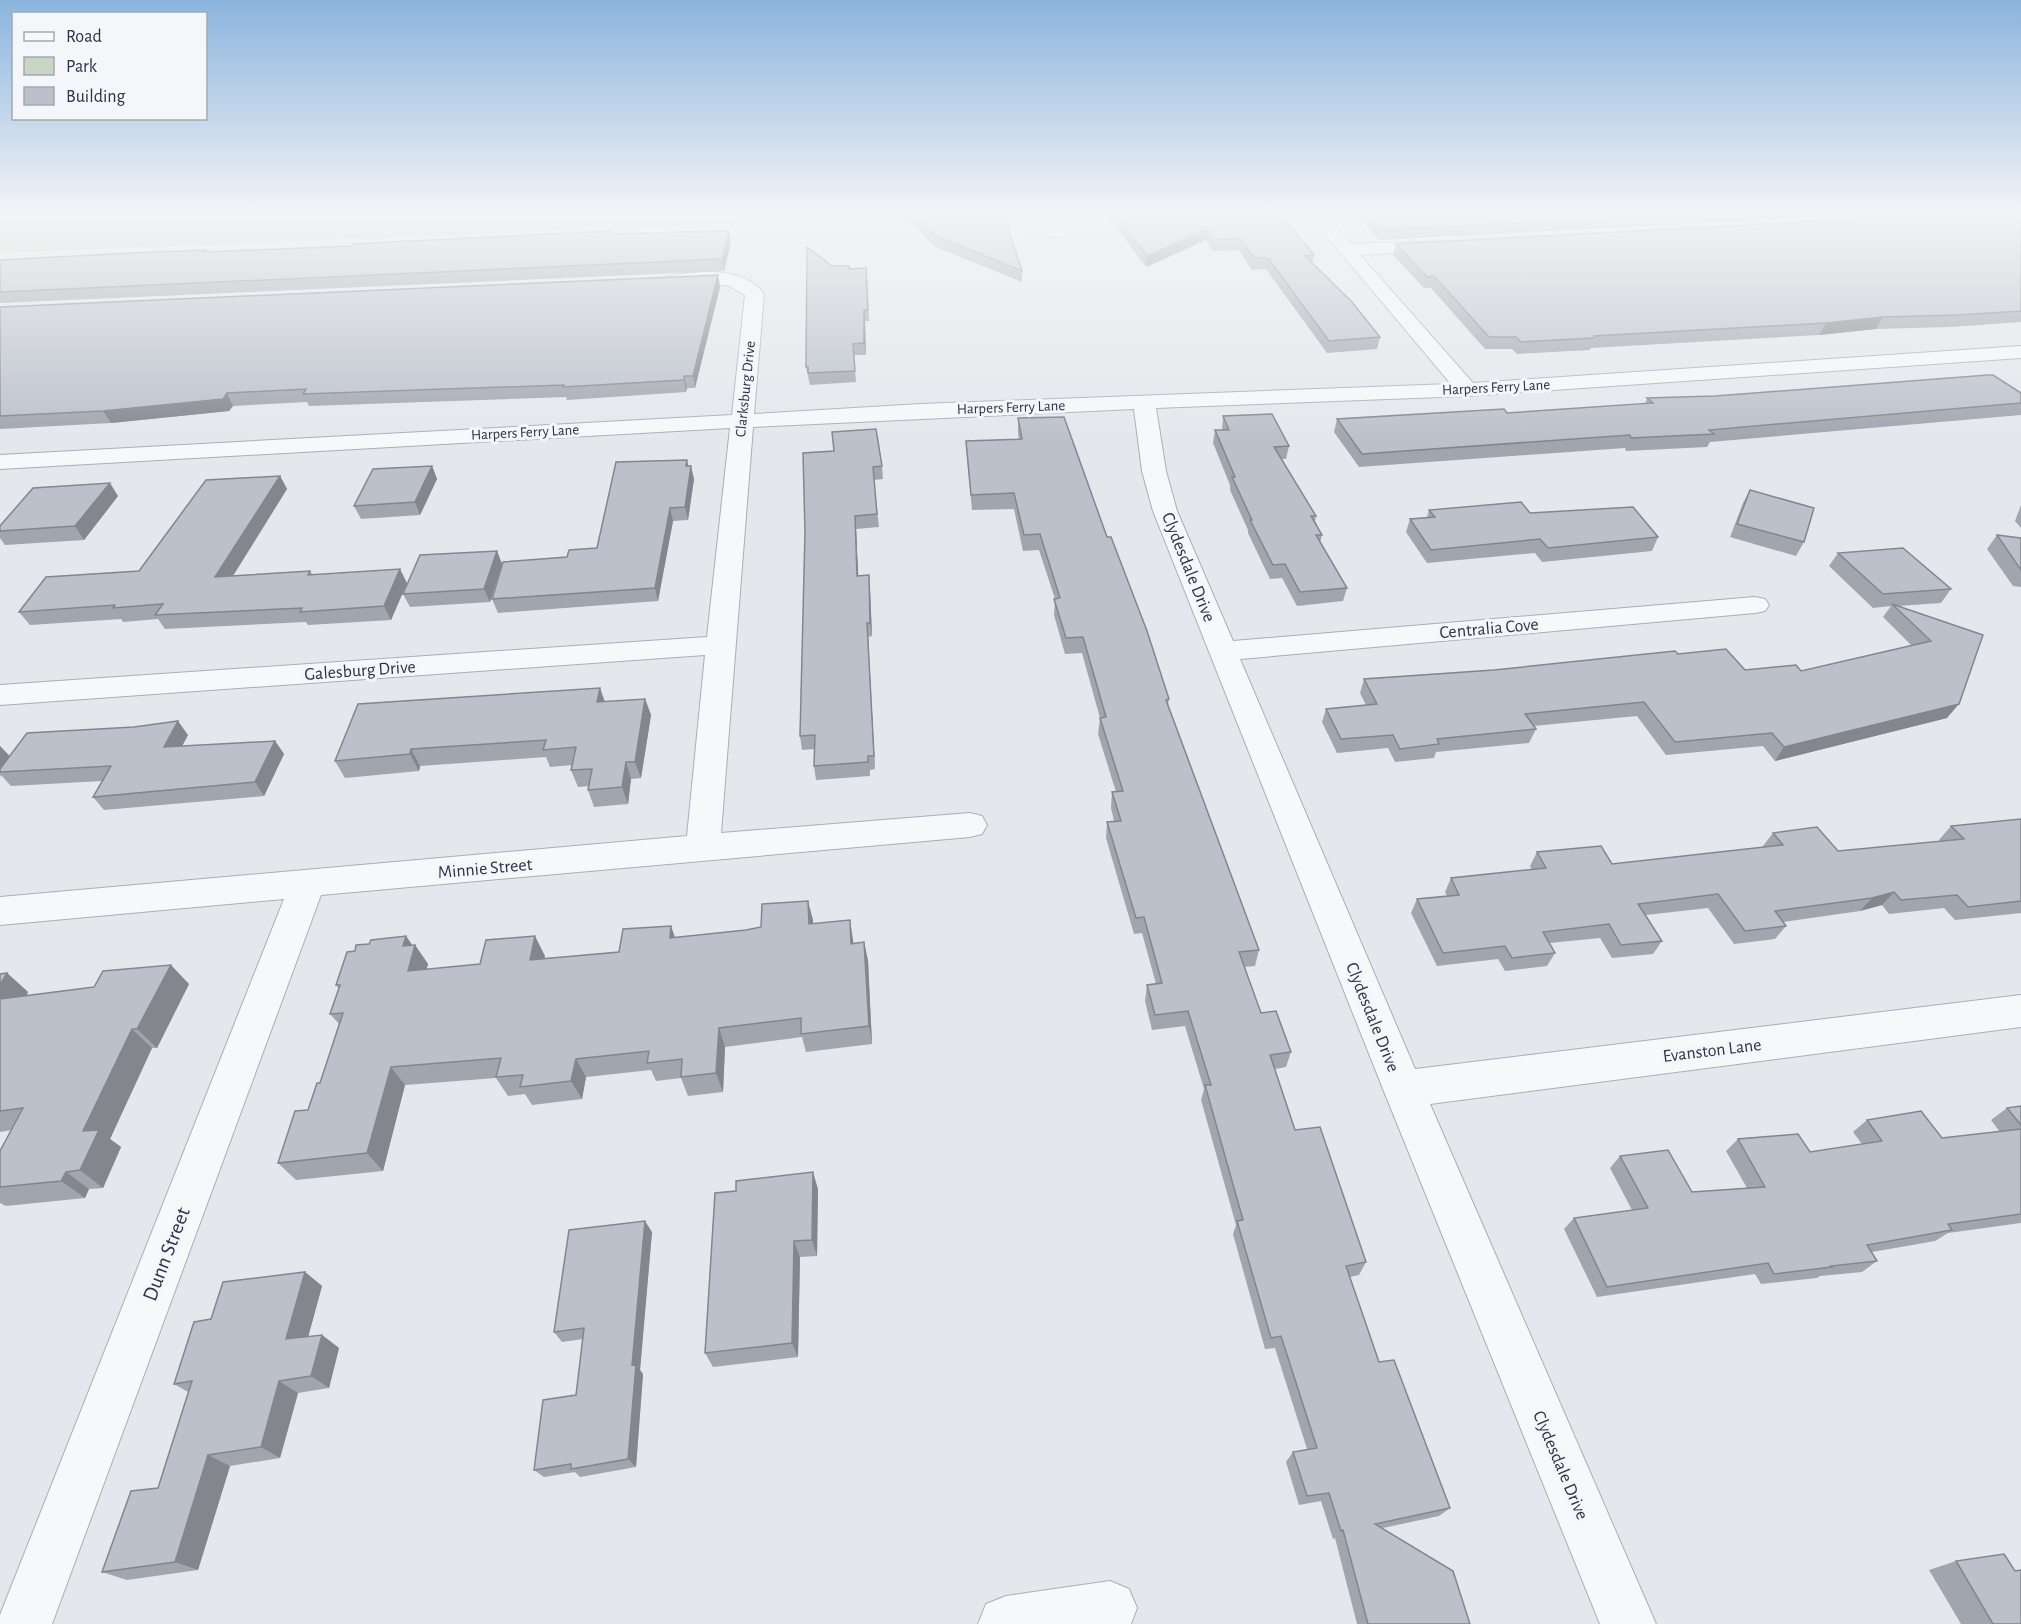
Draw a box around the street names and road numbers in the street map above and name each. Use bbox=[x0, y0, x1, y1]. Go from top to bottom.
street label: Clarksburg Drive bbox=[733, 340, 758, 438]
street label: Harpers Ferry Lane bbox=[1442, 377, 1551, 398]
street label: Harpers Ferry Lane bbox=[957, 398, 1065, 417]
street label: Harpers Ferry Lane bbox=[471, 422, 580, 443]
street label: Clydesdale Drive bbox=[1158, 510, 1218, 625]
street label: Centralia Cove bbox=[1439, 616, 1539, 642]
street label: Galesburg Drive bbox=[304, 658, 416, 684]
street label: Minnie Street bbox=[437, 856, 533, 882]
street label: Clydesdale Drive bbox=[1342, 960, 1402, 1075]
street label: Evanston Lane bbox=[1662, 1036, 1762, 1066]
street label: Dunn Street bbox=[139, 1204, 194, 1304]
street label: Clydesdale Drive bbox=[1529, 1408, 1591, 1522]

